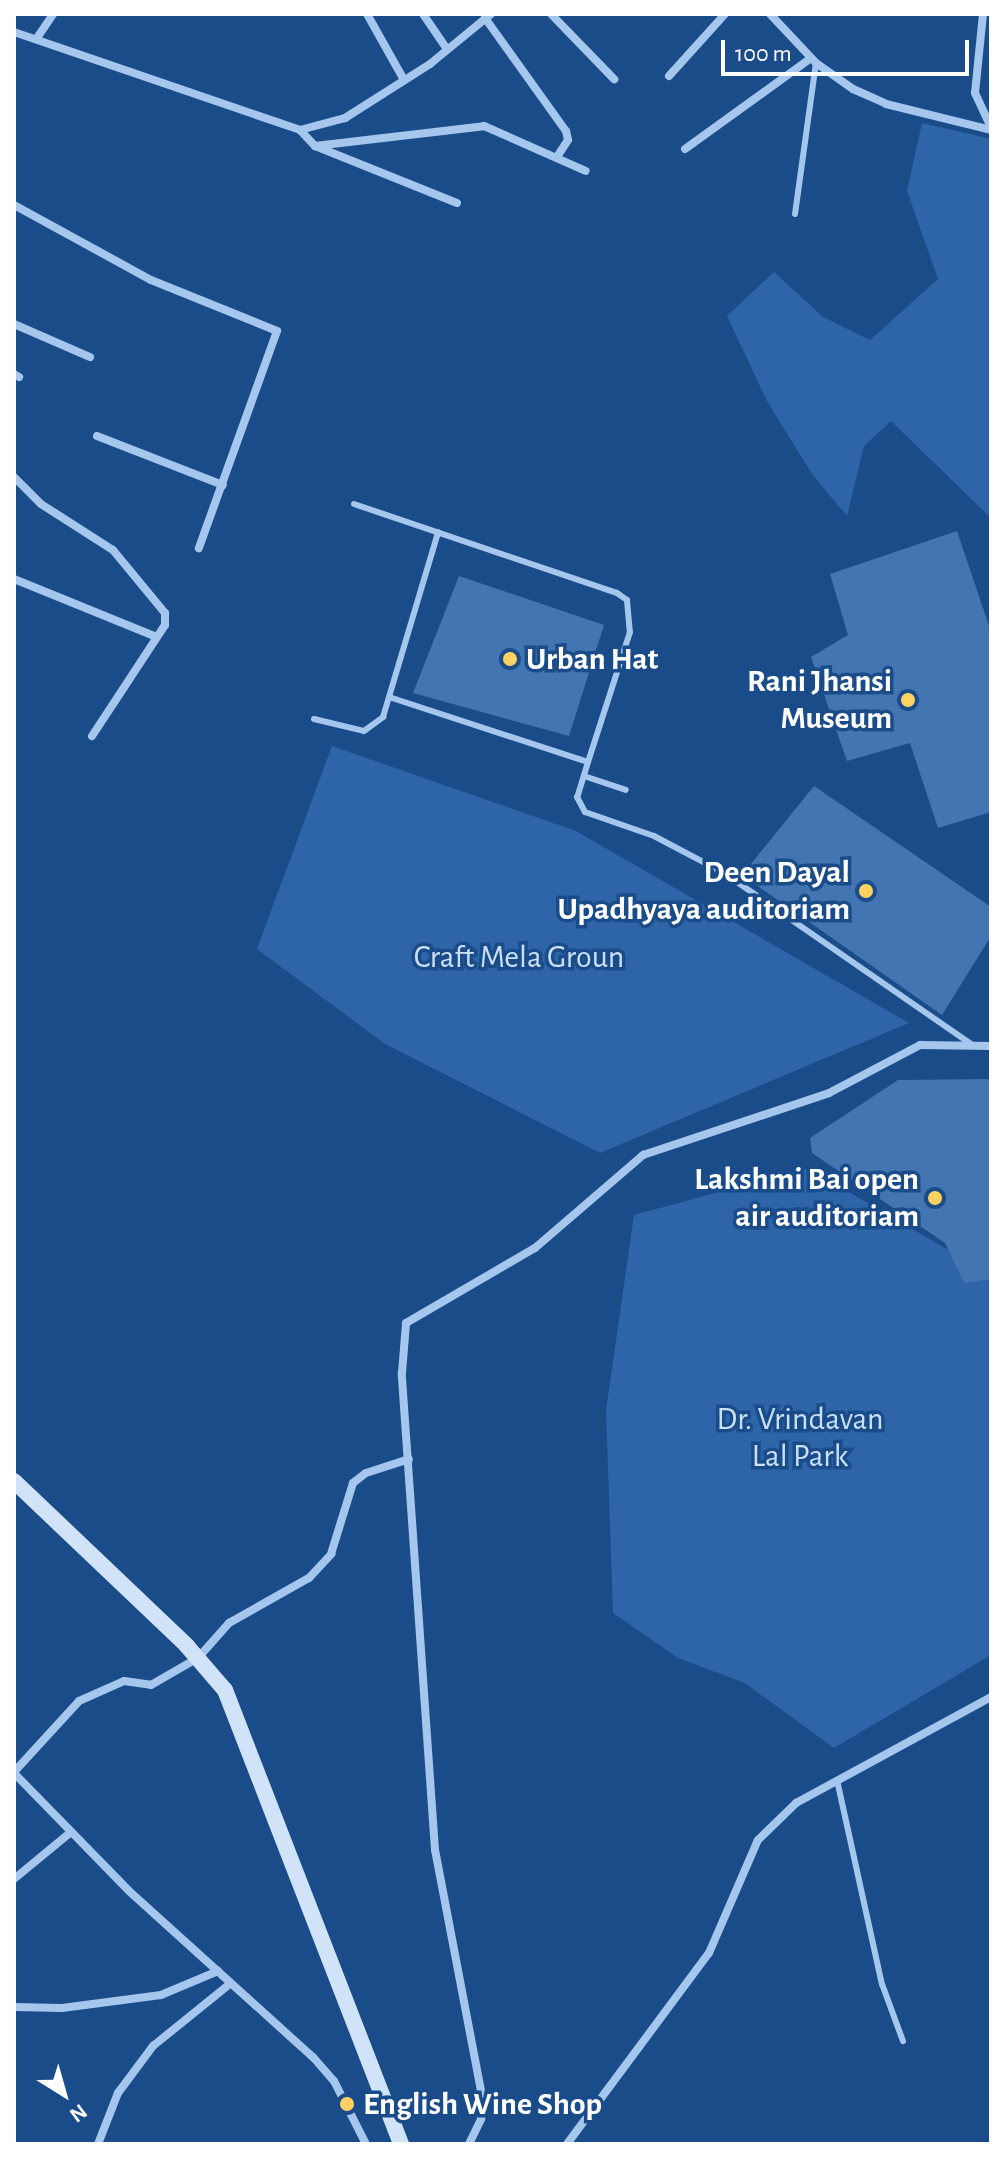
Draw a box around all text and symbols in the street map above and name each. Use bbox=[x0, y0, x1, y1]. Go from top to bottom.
scale bar bbox=[725, 24, 973, 74]
text: 100 m bbox=[735, 42, 792, 66]
place label: Urban Hat bbox=[526, 640, 658, 678]
marker: Urban Hat bbox=[501, 650, 519, 668]
place label: Rani Jhansi Museum bbox=[747, 663, 892, 738]
marker: Rani Jhansi Museum bbox=[899, 691, 917, 709]
place label: Deen Dayal Upadhyaya auditoriam bbox=[558, 854, 850, 929]
marker: Deen Dayal Upadhyaya auditoriam bbox=[857, 882, 875, 900]
park label: Craft Mela Groun bbox=[414, 938, 624, 976]
place label: Lakshmi Bai open air auditoriam bbox=[694, 1161, 919, 1236]
marker: Lakshmi Bai open air auditoriam bbox=[926, 1189, 944, 1207]
park label: Dr. Vrindavan Lal Park bbox=[716, 1401, 884, 1476]
north arrow bbox=[24, 2054, 104, 2134]
place label: English Wine Shop bbox=[363, 2085, 602, 2123]
marker: English Wine Shop bbox=[338, 2095, 356, 2113]
text: N bbox=[66, 2100, 91, 2127]

